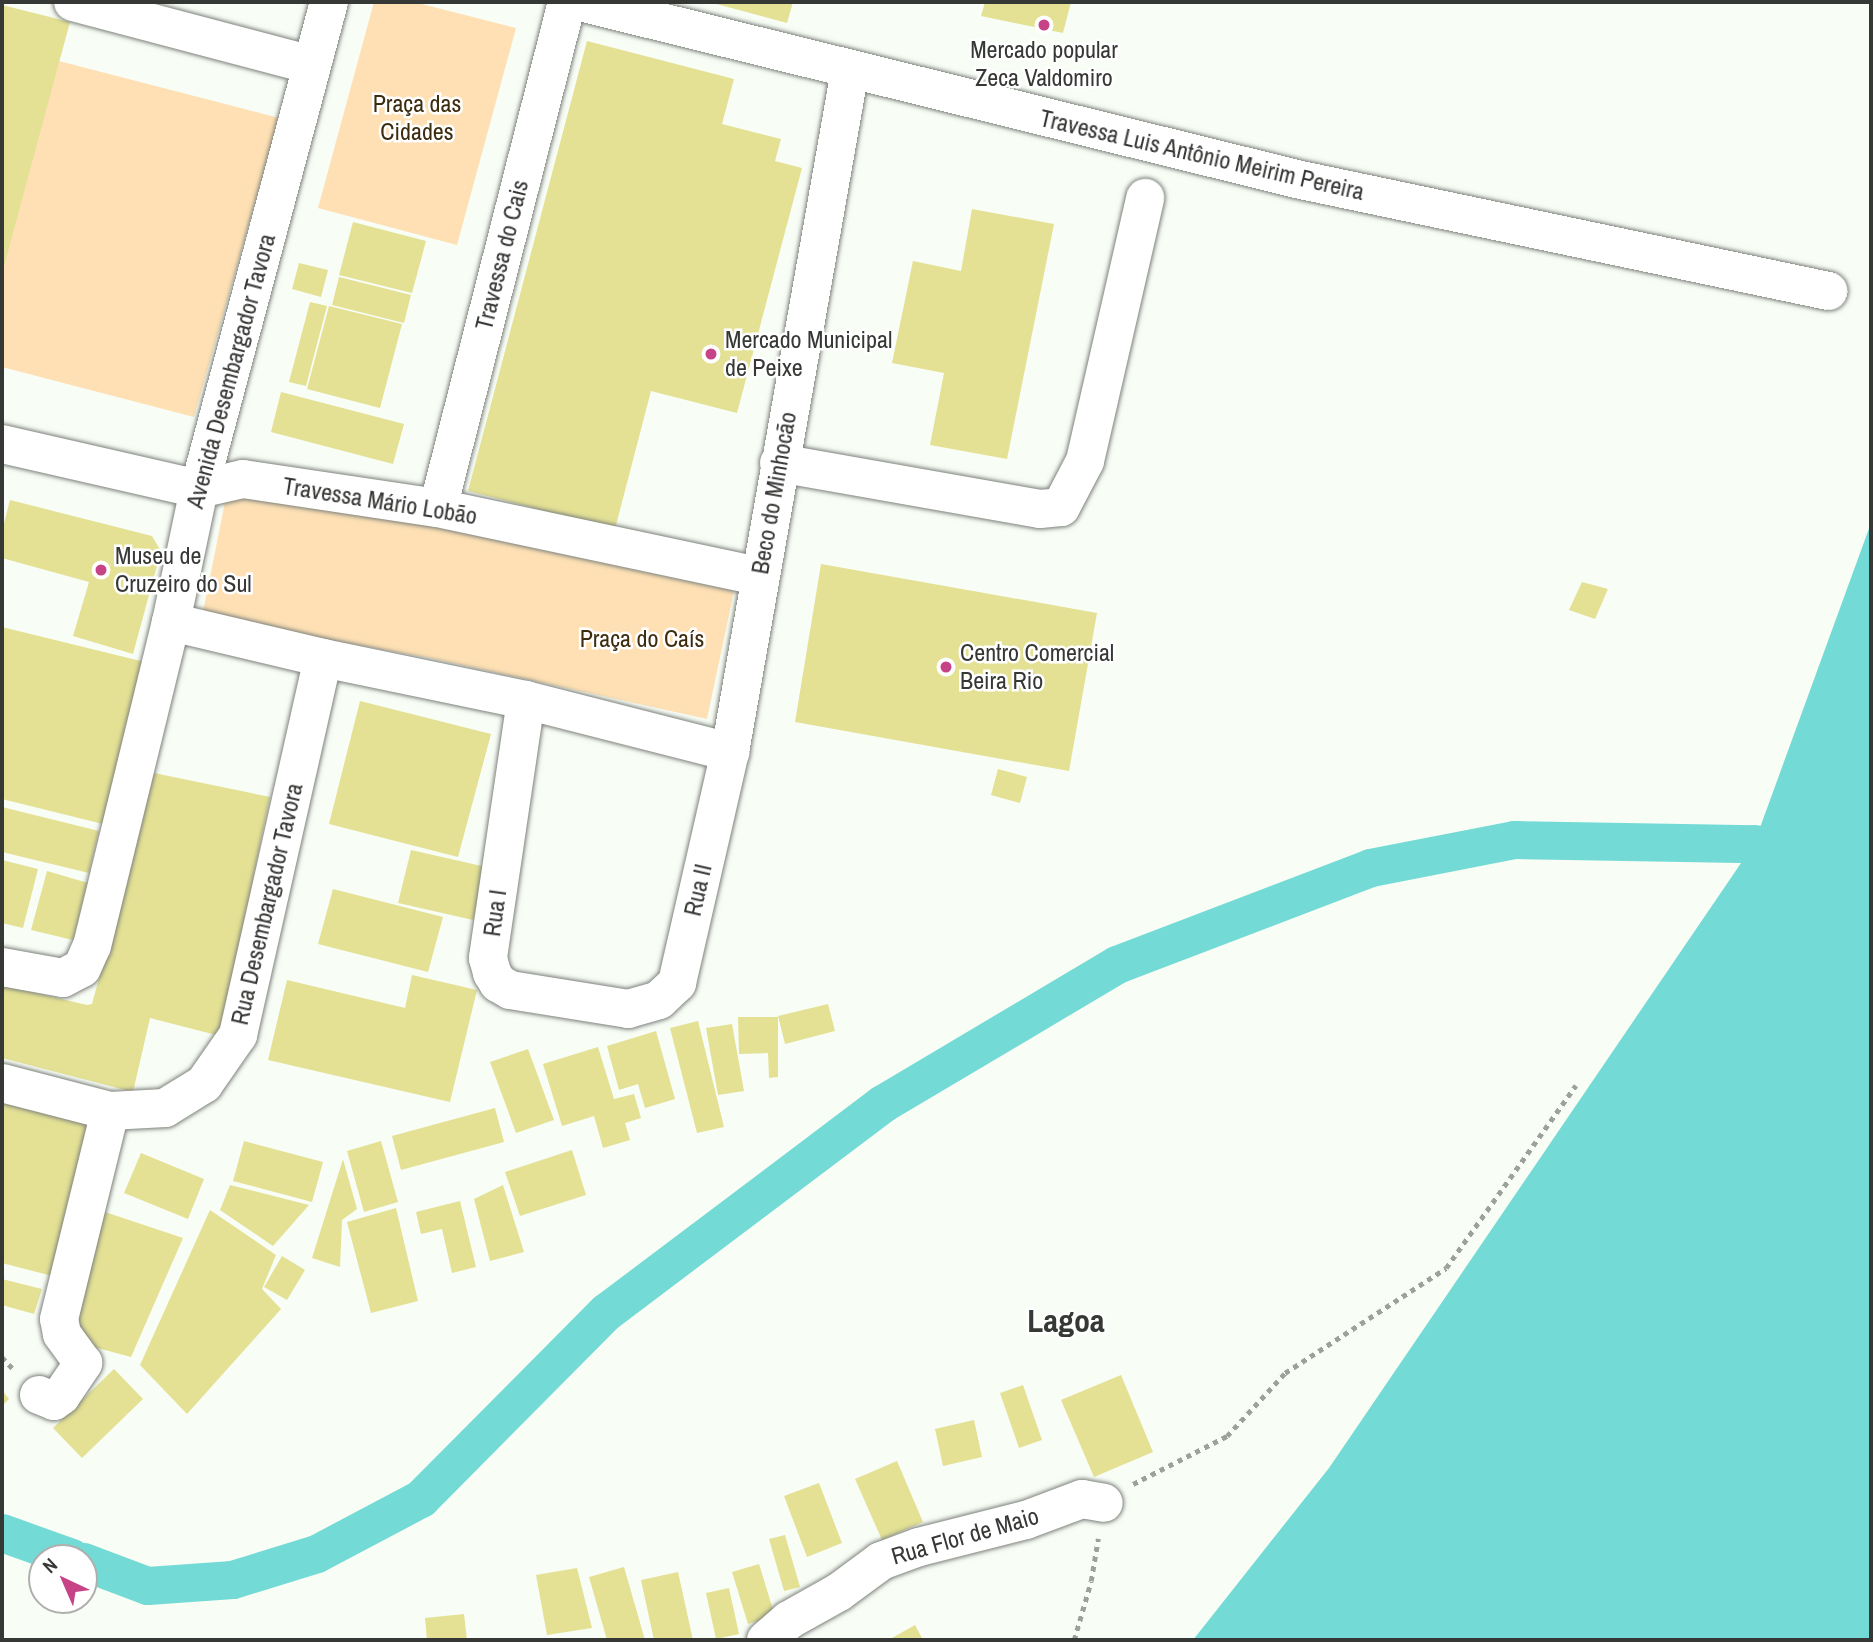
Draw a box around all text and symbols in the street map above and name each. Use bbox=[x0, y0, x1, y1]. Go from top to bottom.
marker: Mercado popular Zeca Valdomiro bbox=[1036, 17, 1052, 33]
place label: Mercado popular Zeca Valdomiro bbox=[970, 36, 1118, 92]
park label: Praça das Cidades bbox=[373, 90, 461, 146]
street label: Travessa Luis Antônio Meirim Pereira bbox=[1037, 104, 1367, 206]
street label: Travessa do Cais bbox=[469, 177, 535, 333]
street label: Avenida Desembargador Tavora bbox=[180, 230, 282, 512]
place label: Mercado Municipal de Peixe bbox=[725, 326, 892, 382]
marker: Mercado Municipal de Peixe bbox=[703, 346, 719, 362]
street label: Beco do Minhocão bbox=[746, 410, 802, 576]
street label: Travessa Mário Lobão bbox=[281, 471, 479, 531]
place label: Museu de Cruzeiro do Sul bbox=[115, 542, 252, 598]
marker: Museu de Cruzeiro do Sul bbox=[93, 562, 109, 578]
park label: Praça do Caís bbox=[580, 625, 704, 653]
place label: Centro Comercial Beira Rio bbox=[960, 639, 1114, 695]
marker: Centro Comercial Beira Rio bbox=[938, 659, 954, 675]
street label: Rua Desembargador Tavora bbox=[225, 780, 309, 1028]
street label: Rua II bbox=[678, 861, 718, 919]
street label: Rua I bbox=[477, 888, 513, 938]
district label: Lagoa bbox=[1027, 1302, 1105, 1340]
street label: Rua Flor de Maio bbox=[888, 1501, 1042, 1571]
north arrow bbox=[28, 1544, 98, 1614]
text: N bbox=[37, 1552, 63, 1579]

